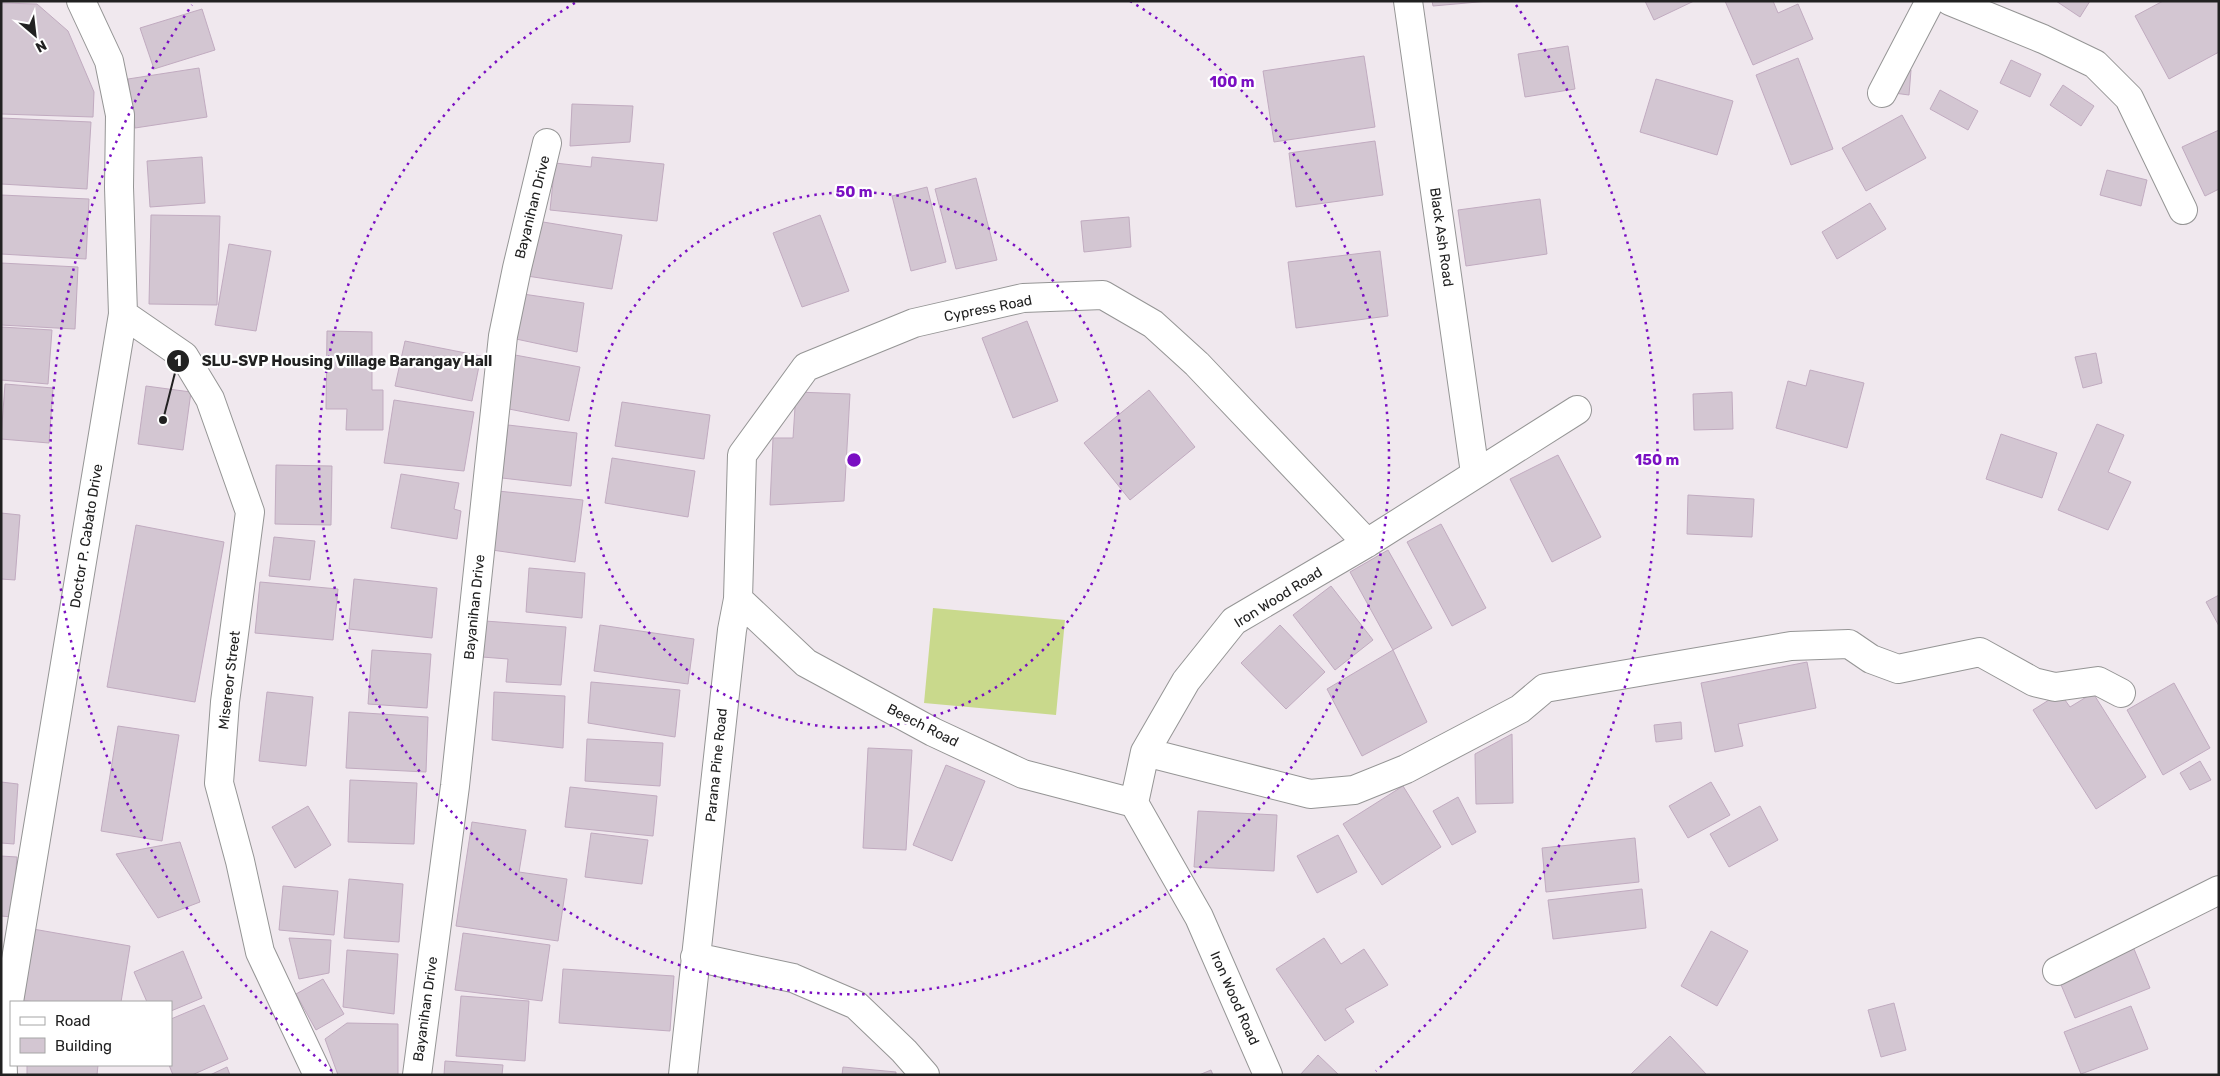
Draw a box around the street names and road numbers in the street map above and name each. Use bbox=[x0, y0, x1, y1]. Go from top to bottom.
street label: Bayanihan Drive bbox=[511, 154, 554, 261]
street label: Black Ash Road bbox=[1426, 186, 1457, 288]
street label: Cypress Road bbox=[943, 292, 1034, 325]
street label: Doctor P. Cabato Drive bbox=[67, 463, 106, 609]
street label: Bayanihan Drive bbox=[461, 553, 488, 661]
street label: Iron Wood Road bbox=[1231, 564, 1325, 631]
street label: Misereor Street bbox=[215, 629, 244, 730]
street label: Beech Road bbox=[884, 700, 961, 751]
street label: Parana Pine Road bbox=[702, 707, 731, 823]
street label: Iron Wood Road bbox=[1206, 949, 1263, 1048]
street label: Bayanihan Drive bbox=[410, 955, 441, 1063]

